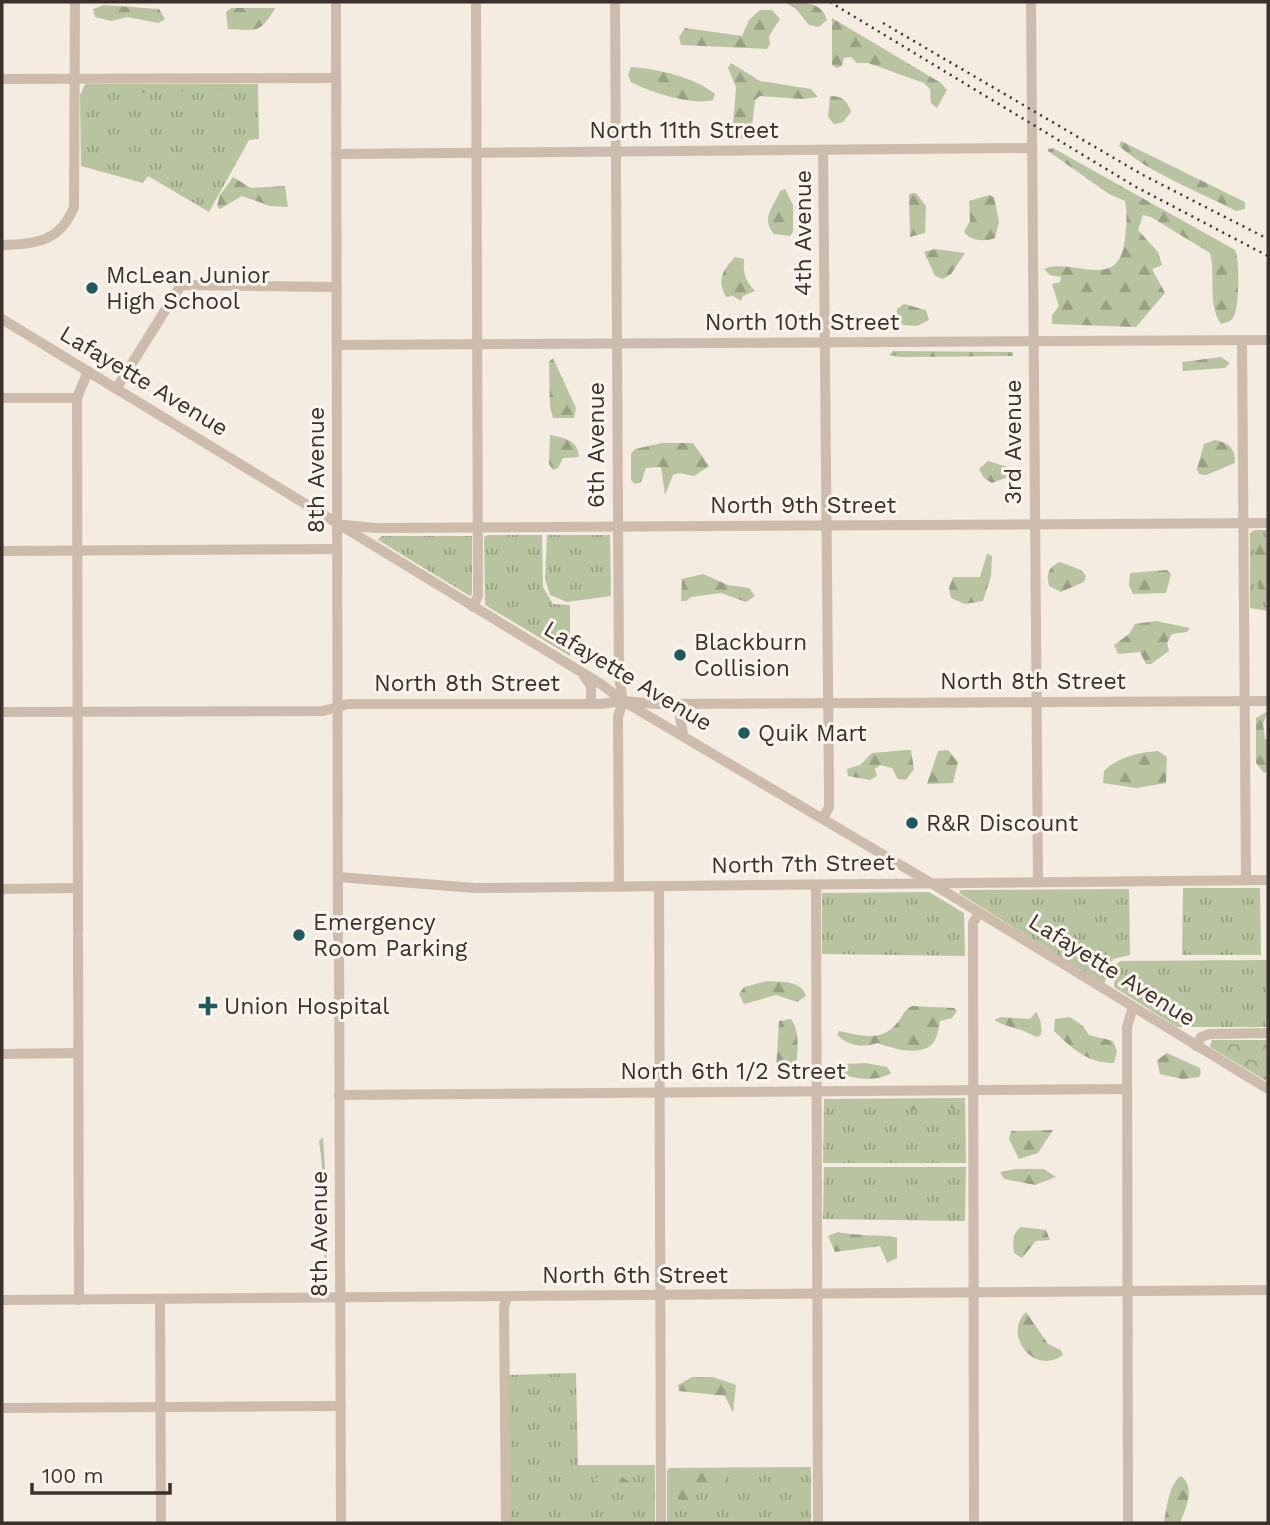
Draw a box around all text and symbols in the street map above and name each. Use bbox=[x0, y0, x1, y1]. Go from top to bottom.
street label: North 11th Street bbox=[589, 117, 779, 144]
street label: 4th Avenue bbox=[790, 170, 817, 296]
place label: McLean Junior High School bbox=[106, 262, 270, 315]
marker: McLean Junior High School bbox=[84, 280, 100, 296]
street label: North 10th Street bbox=[705, 309, 900, 336]
street label: Lafayette Avenue bbox=[55, 320, 233, 442]
street label: 3rd Avenue bbox=[1000, 379, 1027, 505]
street label: 6th Avenue bbox=[583, 382, 610, 508]
street label: 8th Avenue bbox=[303, 407, 330, 533]
street label: North 9th Street bbox=[710, 492, 896, 519]
street label: Lafayette Avenue bbox=[539, 615, 717, 737]
place label: Blackburn Collision bbox=[694, 629, 807, 682]
marker: Blackburn Collision bbox=[672, 647, 688, 663]
street label: North 8th Street bbox=[940, 668, 1126, 695]
street label: North 8th Street bbox=[374, 670, 560, 697]
place label: Quik Mart bbox=[758, 720, 867, 747]
marker: Quik Mart bbox=[736, 725, 752, 741]
place label: R&R Discount bbox=[926, 810, 1078, 837]
marker: R&R Discount bbox=[904, 815, 920, 831]
street label: North 7th Street bbox=[711, 849, 896, 879]
street label: Lafayette Avenue bbox=[1024, 908, 1200, 1032]
place label: Emergency Room Parking bbox=[313, 909, 468, 962]
marker: Emergency Room Parking bbox=[291, 927, 307, 943]
place label: Union Hospital bbox=[224, 993, 389, 1020]
marker: Union Hospital bbox=[198, 996, 218, 1016]
street label: North 6th 1/2 Street bbox=[620, 1058, 846, 1085]
street label: 8th Avenue bbox=[306, 1171, 333, 1297]
street label: North 6th Street bbox=[542, 1262, 728, 1289]
scale bar bbox=[32, 1452, 170, 1496]
text: 100 m bbox=[42, 1463, 104, 1488]

